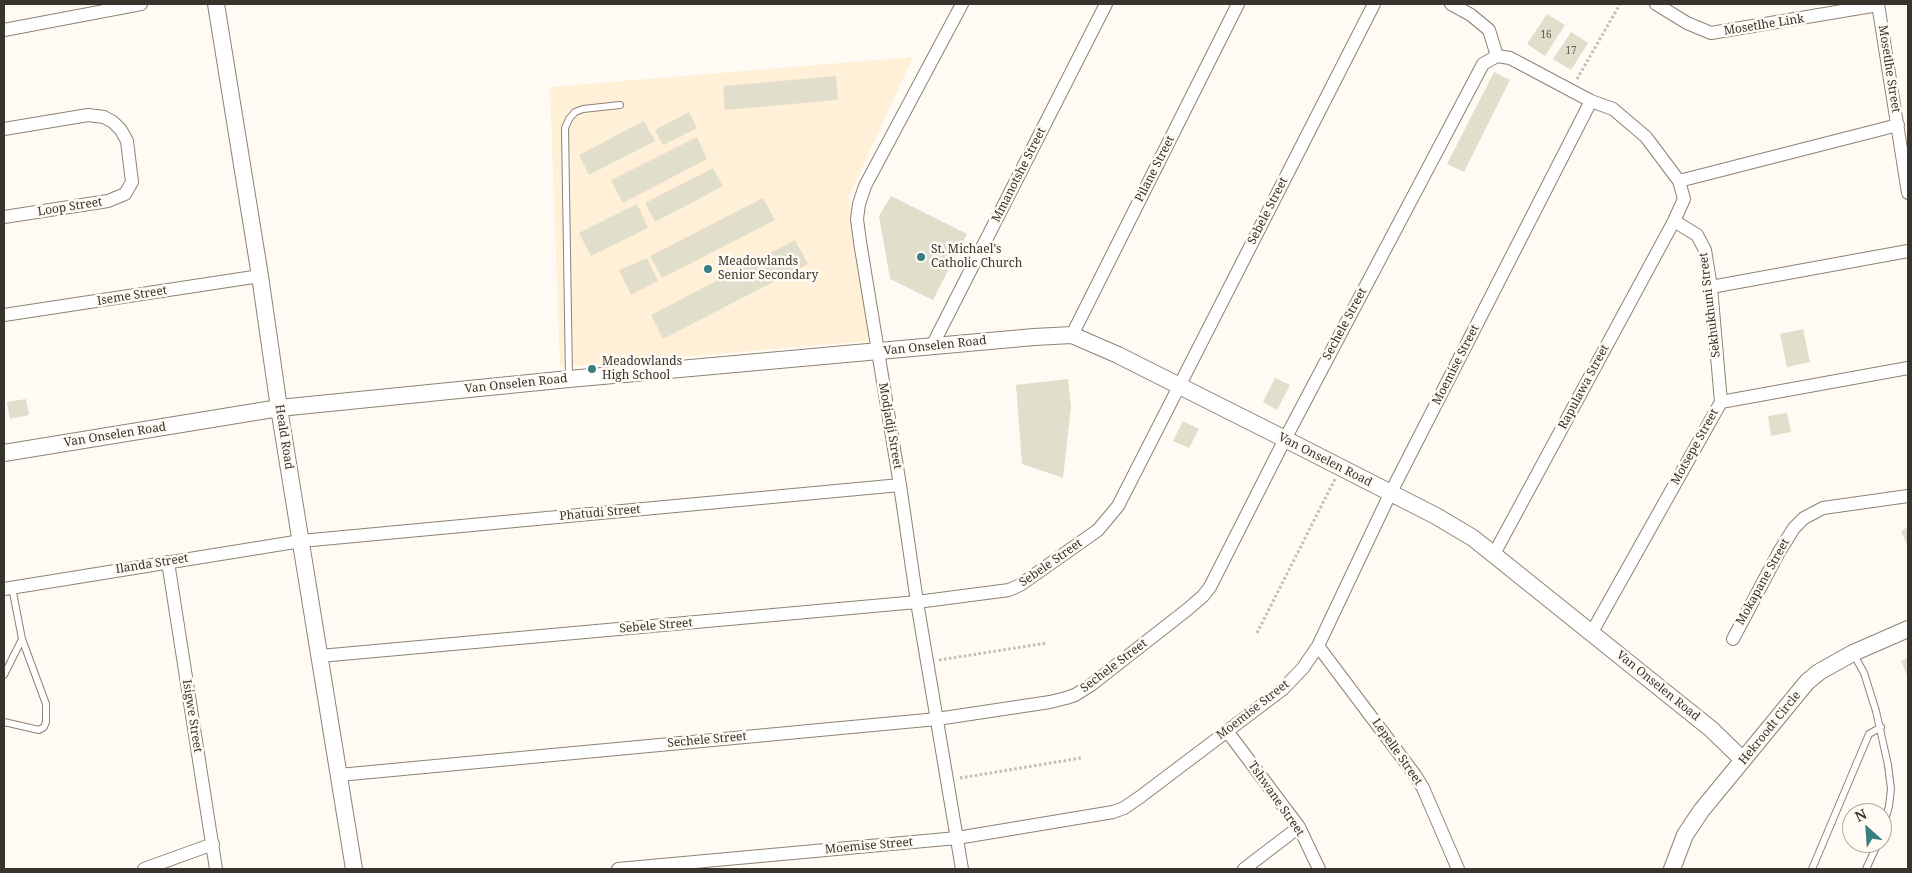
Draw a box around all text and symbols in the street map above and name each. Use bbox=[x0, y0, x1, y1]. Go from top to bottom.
street label: Mosetlhe Link bbox=[1723, 12, 1805, 38]
street label: Mosetlhe Street bbox=[1875, 24, 1903, 114]
house number: 16 bbox=[1540, 29, 1552, 41]
house number: 17 bbox=[1565, 45, 1577, 57]
street label: Mmanotshe Street bbox=[989, 125, 1049, 225]
street label: Pilane Street bbox=[1132, 134, 1178, 204]
street label: Sebele Street bbox=[1245, 175, 1291, 247]
street label: Loop Street bbox=[37, 195, 103, 219]
place label: St. Michael's Catholic Church bbox=[931, 243, 1022, 271]
marker: St. Michael's Catholic Church bbox=[915, 251, 927, 263]
street label: Sekhukhuni Street bbox=[1696, 252, 1724, 358]
place label: Meadowlands Senior Secondary bbox=[718, 255, 818, 283]
marker: Meadowlands Senior Secondary bbox=[702, 263, 714, 275]
street label: Iseme Street bbox=[96, 283, 168, 309]
street label: Sechele Street bbox=[1320, 285, 1370, 363]
street label: Moemise Street bbox=[1430, 322, 1482, 408]
street label: Van Onselen Road bbox=[883, 333, 987, 359]
street label: Rapulawa Street bbox=[1556, 342, 1612, 432]
place label: Meadowlands High School bbox=[602, 355, 682, 383]
marker: Meadowlands High School bbox=[586, 363, 598, 375]
street label: Van Onselen Road bbox=[464, 371, 568, 397]
street label: Modjadji Street bbox=[875, 382, 905, 470]
street label: Heald Road bbox=[272, 403, 296, 471]
street label: Motsepe Street bbox=[1668, 407, 1722, 487]
street label: Van Onselen Road bbox=[63, 420, 167, 450]
street label: Van Onselen Road bbox=[1276, 430, 1374, 490]
street label: Phatudi Street bbox=[559, 502, 641, 524]
street label: Sebele Street bbox=[1017, 536, 1085, 590]
street label: Mokapane Street bbox=[1733, 536, 1793, 628]
street label: Ilanda Street bbox=[115, 551, 189, 577]
street label: Sebele Street bbox=[619, 616, 693, 636]
street label: Sechele Street bbox=[1078, 636, 1150, 696]
street label: Van Onselen Road bbox=[1613, 648, 1703, 724]
street label: Moemise Street bbox=[1214, 677, 1292, 743]
street label: Isigwe Street bbox=[179, 679, 205, 753]
street label: Hekroodt Circle bbox=[1736, 688, 1804, 768]
street label: Lepelle Street bbox=[1369, 716, 1425, 788]
street label: Sechele Street bbox=[667, 729, 747, 751]
street label: Tshwane Street bbox=[1245, 759, 1307, 839]
north arrow bbox=[1842, 803, 1892, 853]
text: N bbox=[1852, 804, 1870, 826]
street label: Moemise Street bbox=[824, 835, 914, 857]

